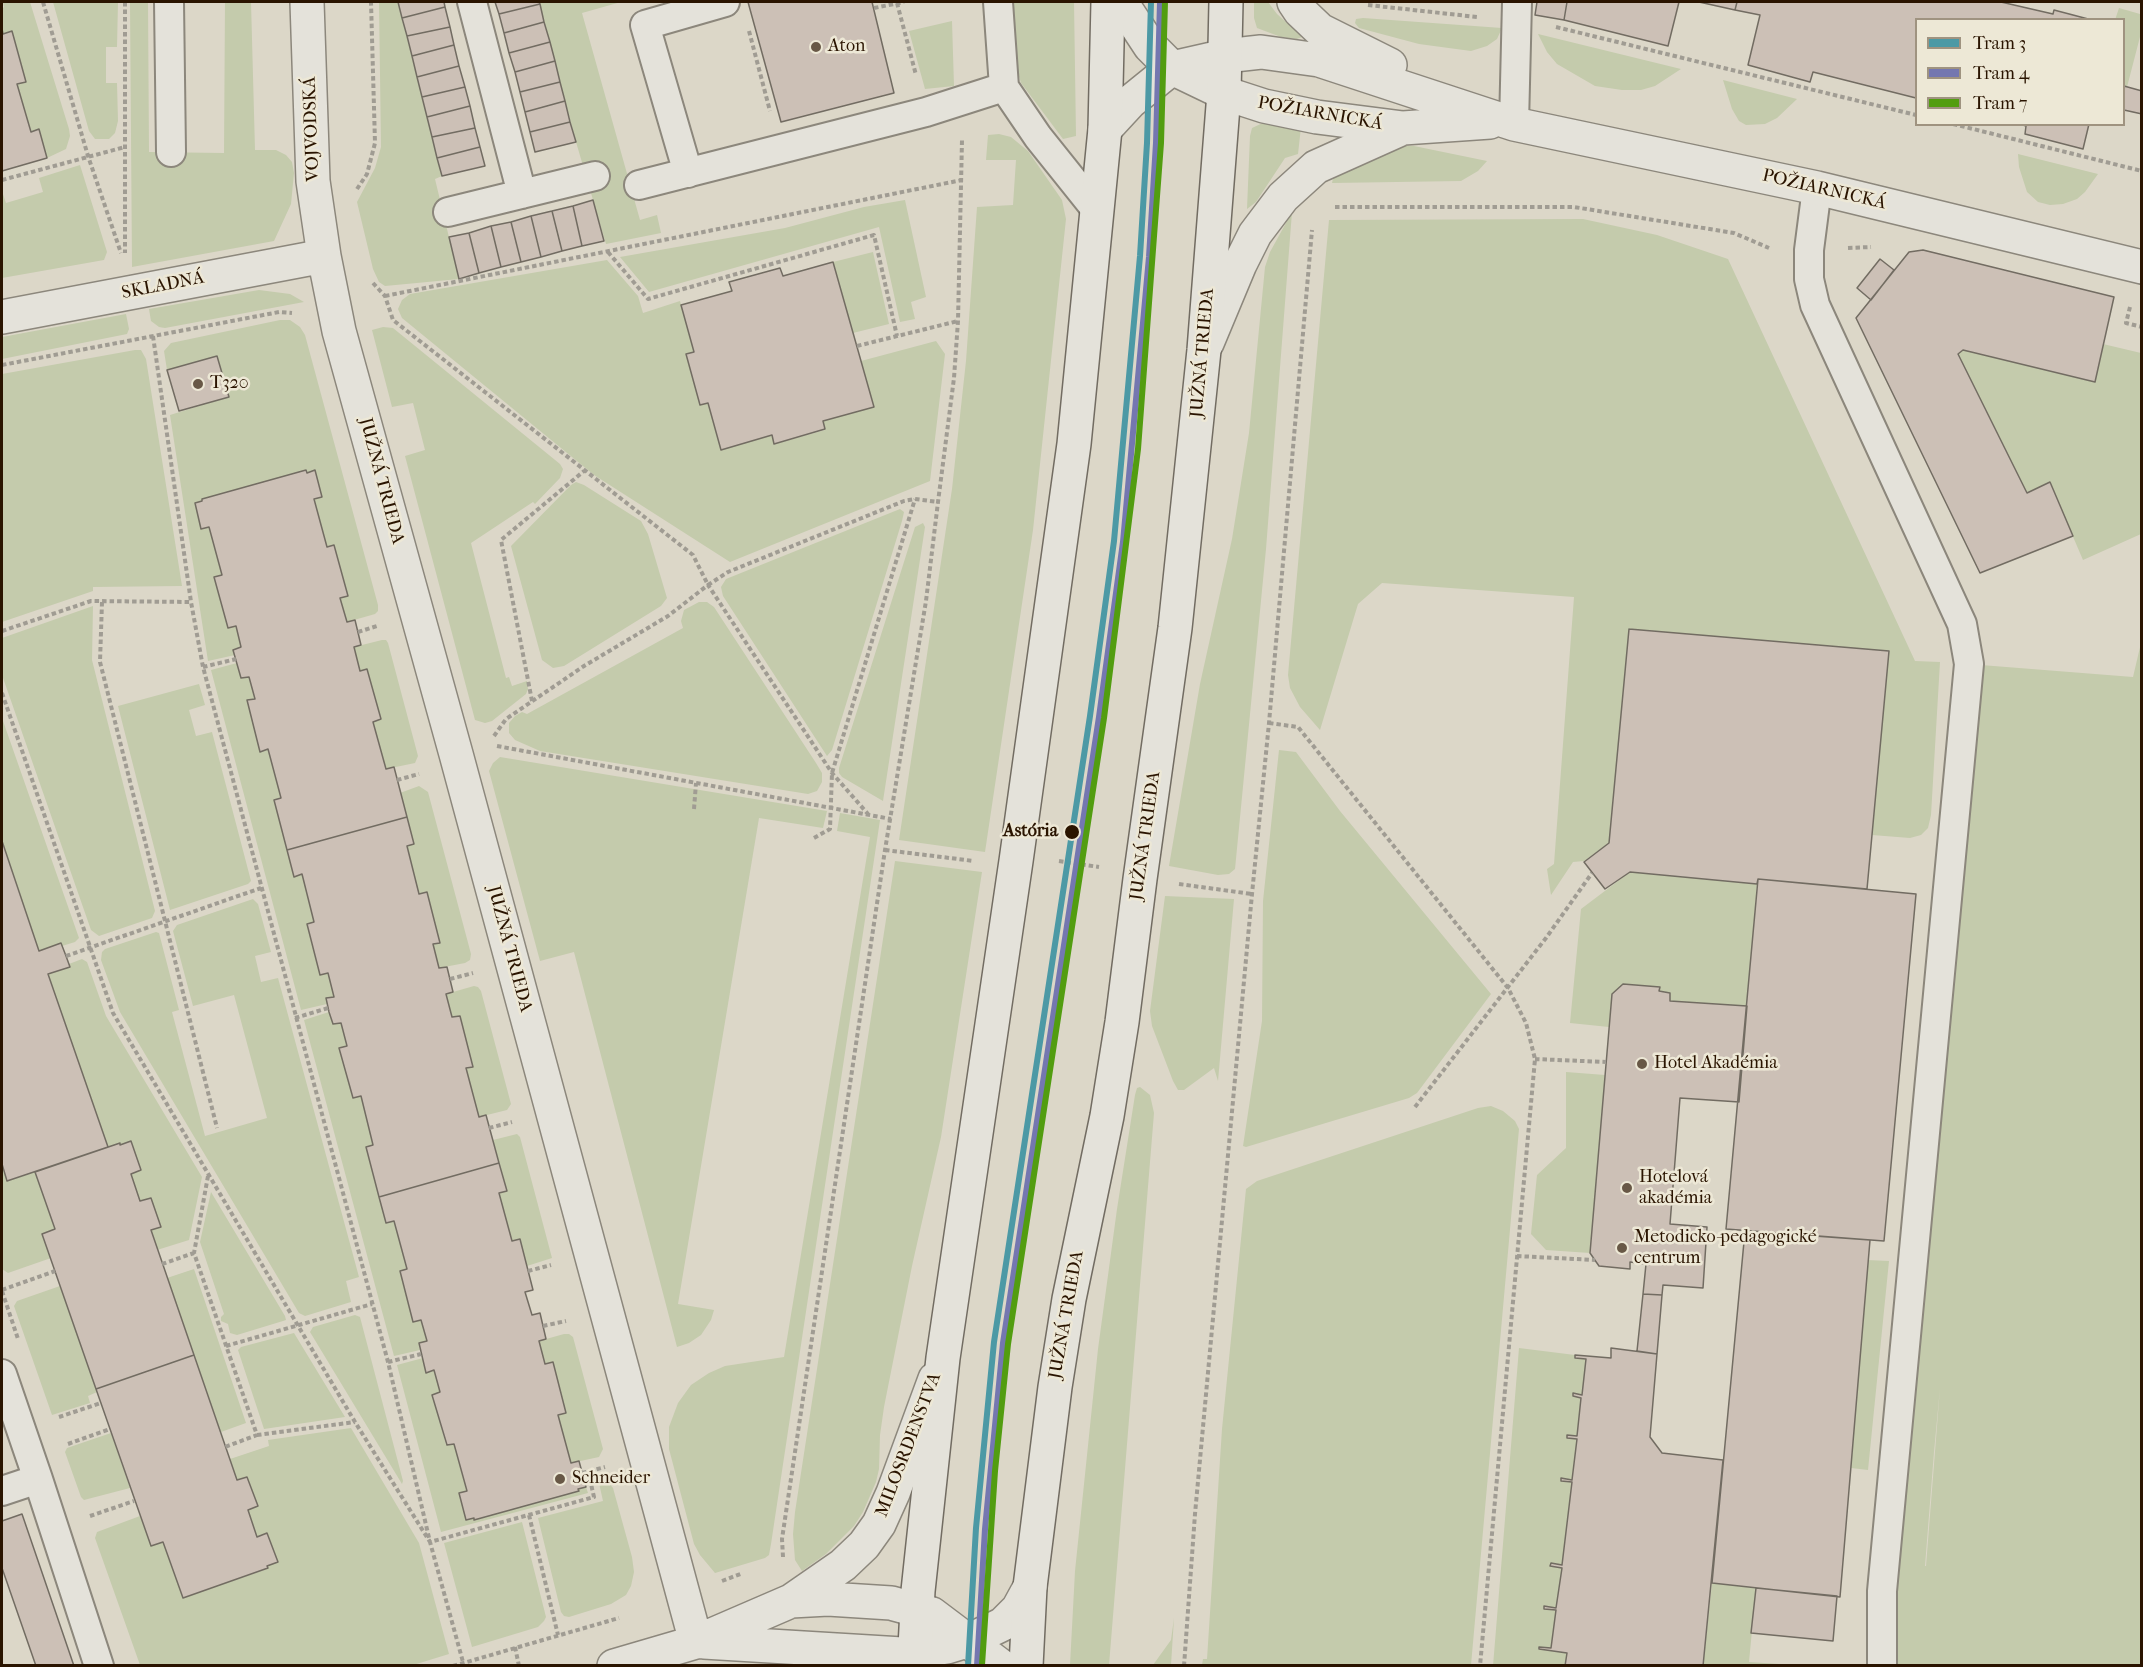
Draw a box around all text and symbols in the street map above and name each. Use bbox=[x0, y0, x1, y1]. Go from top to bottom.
legend bbox=[1915, 18, 2125, 126]
text: Tram 3 bbox=[1973, 33, 2026, 54]
place label: Aton bbox=[828, 36, 865, 58]
marker: Aton bbox=[809, 40, 823, 54]
text: Tram 4 bbox=[1973, 63, 2029, 84]
street label: VOJVODSKÁ bbox=[299, 76, 325, 182]
street label: POŽIARNICKÁ bbox=[1256, 92, 1384, 136]
text: Tram 7 bbox=[1973, 93, 2027, 114]
street label: POŽIARNICKÁ bbox=[1760, 165, 1888, 215]
street label: SKLADNÁ bbox=[120, 267, 206, 305]
street label: JUŽNÁ TRIEDA bbox=[1187, 287, 1219, 419]
place label: T320 bbox=[210, 373, 249, 395]
marker: T320 bbox=[191, 377, 205, 391]
street label: JUŽNÁ TRIEDA bbox=[354, 415, 408, 547]
street label: JUŽNÁ TRIEDA bbox=[1126, 770, 1166, 902]
place label: Astória bbox=[1003, 821, 1058, 843]
marker: Astória bbox=[1063, 823, 1081, 841]
street label: JUŽNÁ TRIEDA bbox=[482, 883, 536, 1015]
place label: Hotel Akadémia bbox=[1654, 1053, 1778, 1075]
marker: Hotel Akadémia bbox=[1635, 1057, 1649, 1071]
place label: Hotelová akadémia bbox=[1639, 1167, 1712, 1210]
marker: Hotelová akadémia bbox=[1620, 1181, 1634, 1195]
place label: Metodicko-pedagogické centrum bbox=[1634, 1227, 1817, 1270]
marker: Metodicko-pedagogické centrum bbox=[1615, 1241, 1629, 1255]
street label: JUŽNÁ TRIEDA bbox=[1045, 1249, 1089, 1381]
street label: MILOSRDENSTVA bbox=[872, 1370, 946, 1520]
place label: Schneider bbox=[572, 1468, 650, 1490]
marker: Schneider bbox=[553, 1472, 567, 1486]

